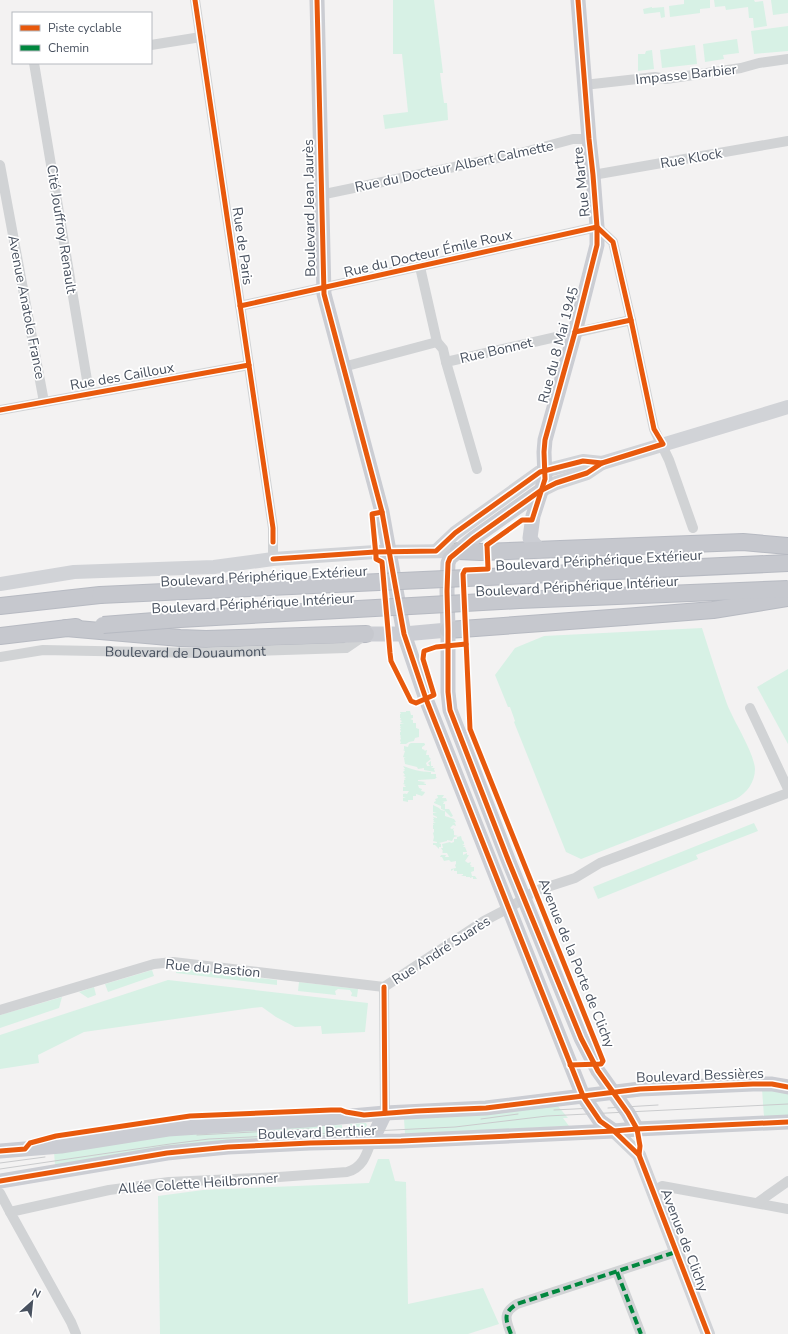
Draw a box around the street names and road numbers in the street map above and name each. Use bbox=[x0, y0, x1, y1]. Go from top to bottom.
street label: Impasse Barbier bbox=[635, 60, 737, 89]
street label: Rue du Docteur Albert Calmette bbox=[353, 136, 555, 197]
street label: Boulevard Jean Jaurès bbox=[299, 139, 320, 277]
street label: Rue Klock bbox=[659, 144, 724, 173]
street label: Rue Martre bbox=[568, 146, 595, 218]
street label: Cité Jouffroy Renault bbox=[42, 163, 81, 295]
street label: Rue de Paris bbox=[228, 206, 257, 286]
street label: Rue du Docteur Émile Roux bbox=[342, 225, 515, 282]
street label: Avenue Anatole France bbox=[3, 234, 50, 381]
street label: Rue du 8 Mai 1945 bbox=[534, 285, 583, 405]
street label: Rue Bonnet bbox=[458, 333, 534, 368]
street label: Rue des Cailloux bbox=[69, 358, 176, 395]
street label: Boulevard Périphérique Extérieur bbox=[495, 546, 703, 575]
street label: Boulevard Périphérique Extérieur bbox=[160, 562, 368, 591]
street label: Boulevard Périphérique Intérieur bbox=[475, 572, 679, 601]
street label: Boulevard Périphérique Intérieur bbox=[151, 589, 355, 618]
street label: Boulevard de Douaumont bbox=[105, 642, 266, 663]
street label: Avenue de la Porte de Clichy bbox=[534, 876, 620, 1051]
street label: Rue André Suarès bbox=[388, 911, 494, 989]
street label: Rue du Bastion bbox=[165, 955, 261, 982]
street label: Boulevard Bessières bbox=[636, 1064, 765, 1087]
street label: Boulevard Berthier bbox=[257, 1121, 377, 1144]
street label: Allée Colette Heilbronner bbox=[117, 1168, 279, 1199]
street label: Avenue de Clichy bbox=[656, 1186, 713, 1295]

